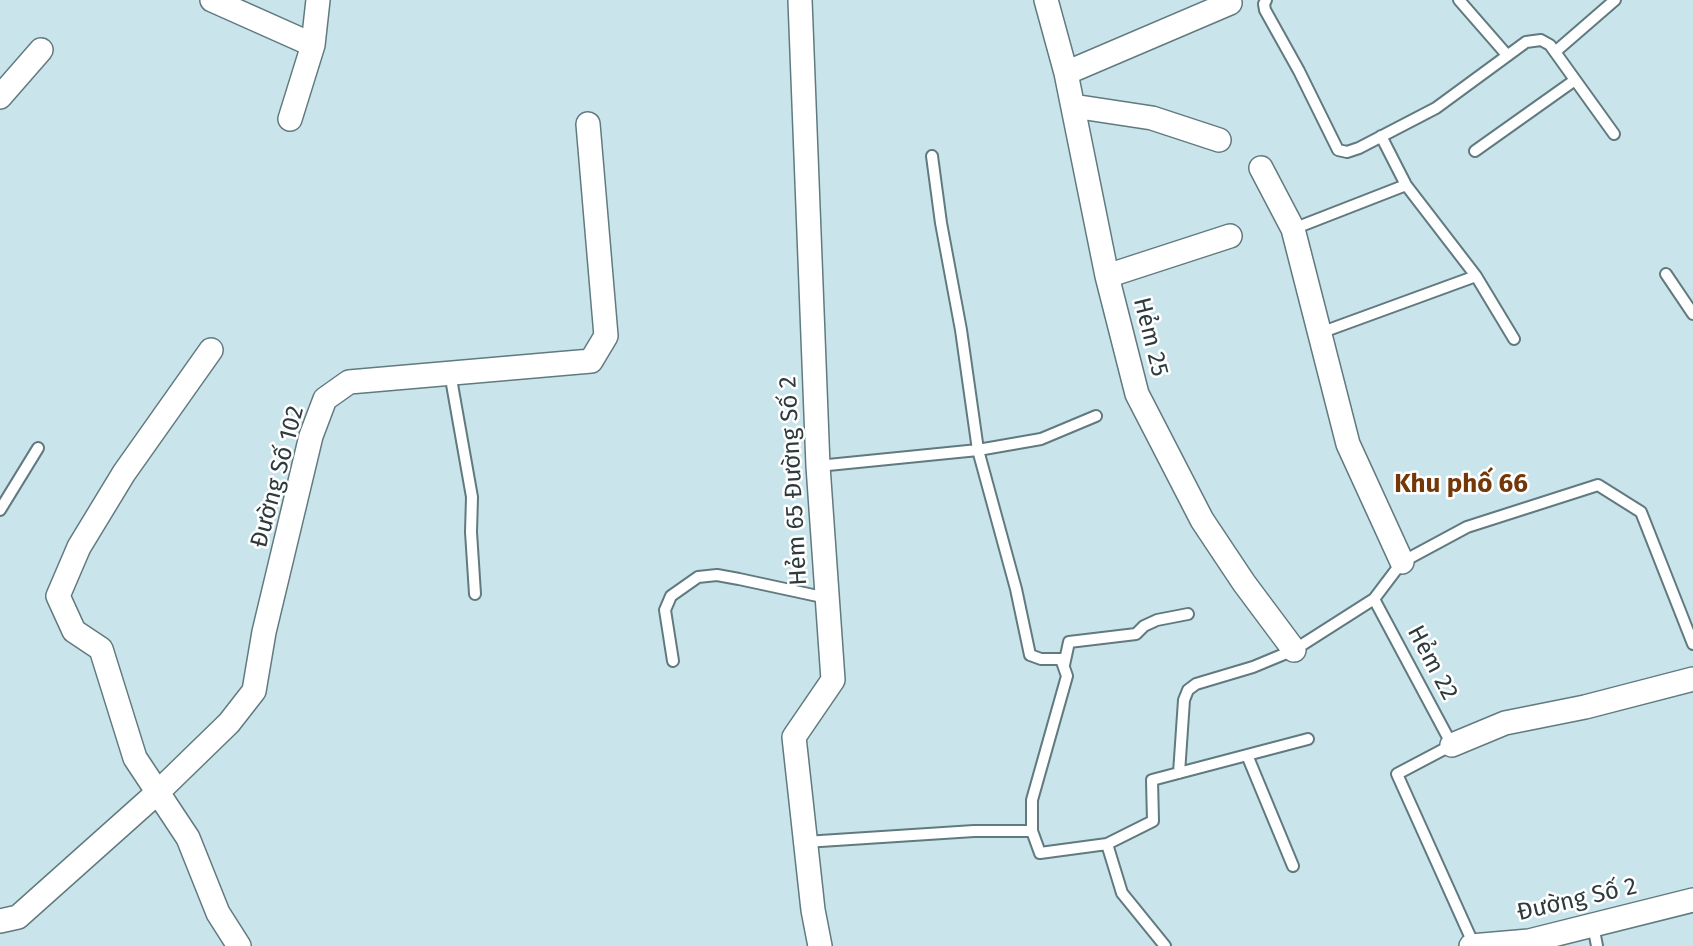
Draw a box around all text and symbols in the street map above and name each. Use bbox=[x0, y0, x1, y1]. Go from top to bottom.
street label: Hẻm 25 bbox=[1126, 295, 1174, 379]
street label: Hẻm 65 Đường Số 2 bbox=[774, 376, 814, 586]
street label: Đường Số 102 bbox=[245, 403, 311, 551]
district label: Khu phố 66 bbox=[1394, 469, 1528, 501]
street label: Hẻm 22 bbox=[1400, 621, 1464, 705]
street label: Đường Số 2 bbox=[1514, 872, 1640, 928]

